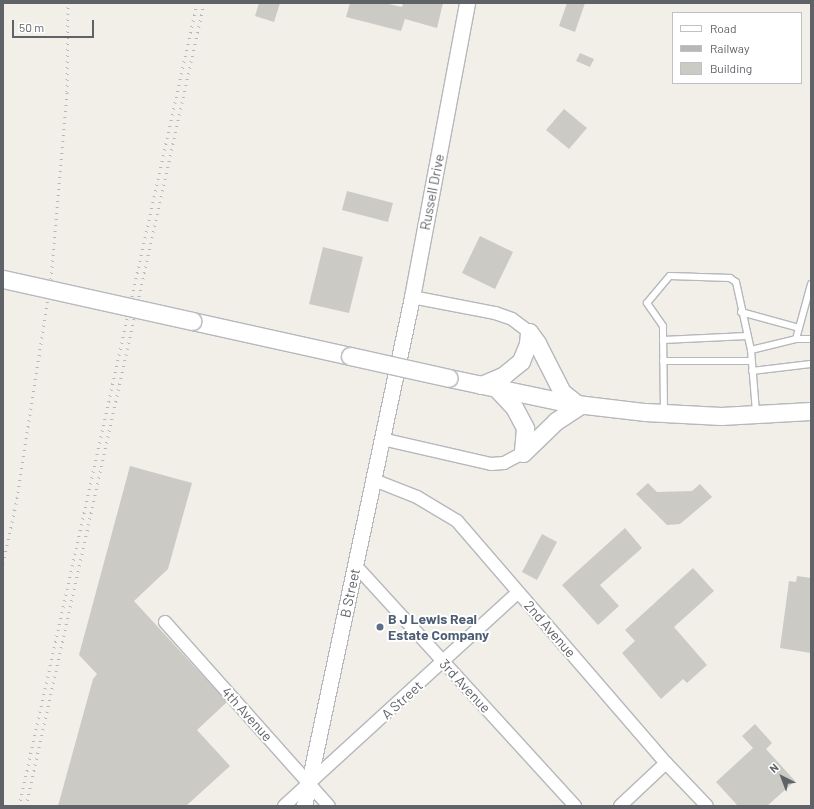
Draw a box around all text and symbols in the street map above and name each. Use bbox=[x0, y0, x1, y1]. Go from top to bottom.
scale bar bbox=[14, 12, 96, 38]
legend bbox=[672, 12, 802, 84]
text: 50 m bbox=[19, 20, 44, 34]
text: Road bbox=[710, 21, 737, 35]
text: Railway bbox=[710, 41, 749, 55]
text: Building bbox=[710, 61, 752, 75]
street label: Russell Drive bbox=[416, 152, 448, 232]
street label: B Street bbox=[337, 567, 363, 619]
street label: 2nd Avenue bbox=[521, 597, 579, 661]
place label: B J Lewis Real Estate Company bbox=[388, 611, 489, 644]
marker: B J Lewis Real Estate Company bbox=[375, 622, 385, 632]
street label: 3rd Avenue bbox=[436, 656, 494, 716]
street label: A Street bbox=[378, 677, 426, 723]
street label: 4th Avenue bbox=[218, 683, 276, 745]
north arrow bbox=[762, 757, 802, 797]
text: N bbox=[767, 760, 781, 775]

